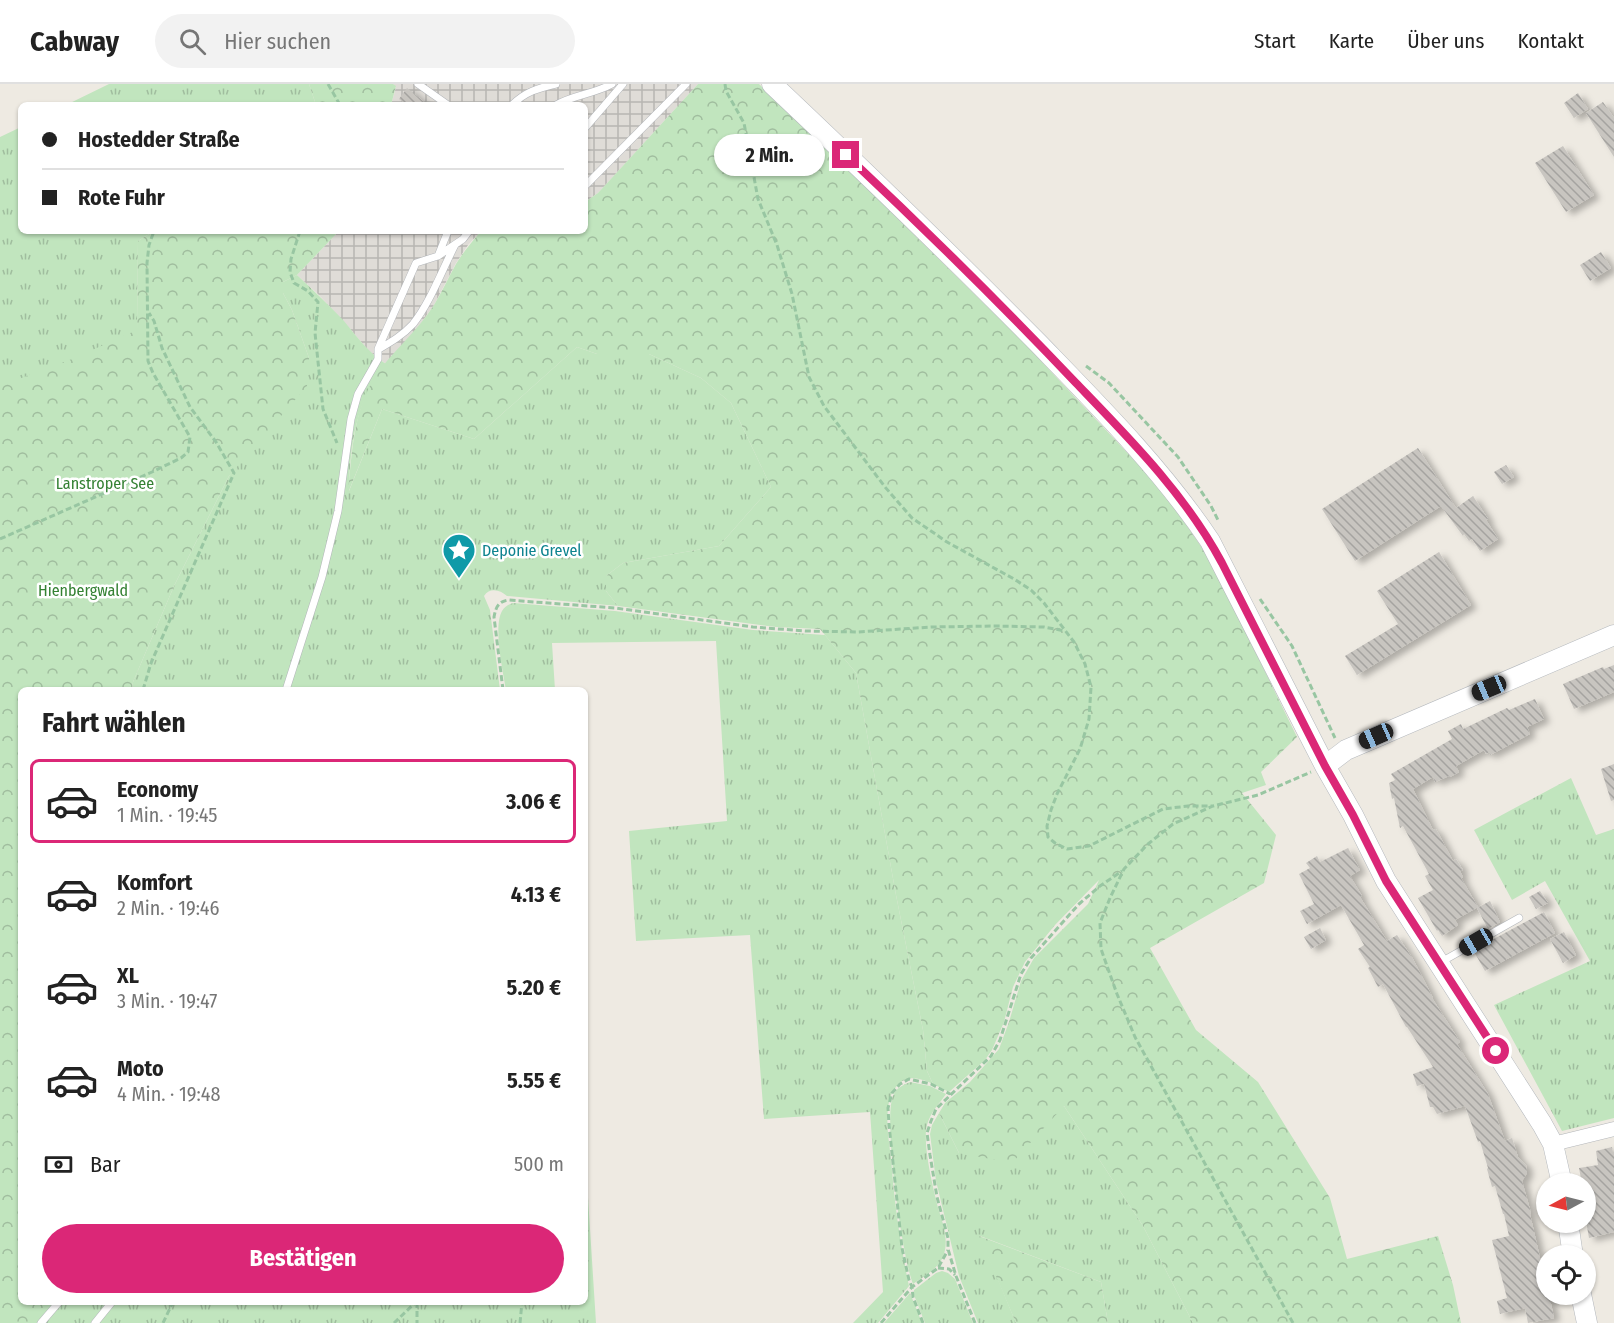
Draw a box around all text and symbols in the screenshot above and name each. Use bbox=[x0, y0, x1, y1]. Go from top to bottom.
search box bbox=[155, 14, 575, 68]
text: Cabway bbox=[30, 25, 119, 58]
icon: search bbox=[176, 25, 209, 58]
text: Hier suchen bbox=[224, 28, 331, 55]
text: Start bbox=[1254, 28, 1296, 54]
text: Karte bbox=[1329, 28, 1374, 54]
text: Über uns bbox=[1407, 28, 1484, 54]
text: Kontakt bbox=[1517, 28, 1584, 54]
text: Hostedder Straße bbox=[78, 126, 240, 153]
callout: 2 Min. bbox=[714, 134, 825, 176]
route end bbox=[832, 141, 859, 168]
text: 2 Min. bbox=[745, 143, 794, 167]
text: Rote Fuhr bbox=[78, 184, 165, 211]
park label: Lanstroper See bbox=[56, 474, 154, 493]
place icon: Deponie Grevel bbox=[441, 532, 477, 579]
place label: Deponie Grevel bbox=[482, 541, 582, 560]
park label: Hienbergwald bbox=[38, 581, 128, 600]
car bbox=[1469, 673, 1509, 703]
text: Fahrt wählen bbox=[42, 707, 186, 739]
car bbox=[1356, 720, 1396, 752]
icon: car bbox=[45, 774, 99, 828]
text: Economy bbox=[117, 776, 198, 803]
text: 3.06 € bbox=[506, 788, 561, 815]
text: 1 Min. · 19:45 bbox=[117, 803, 218, 827]
icon: car bbox=[45, 867, 99, 921]
text: Komfort bbox=[117, 869, 192, 896]
text: 4.13 € bbox=[511, 881, 561, 908]
text: 2 Min. · 19:46 bbox=[117, 896, 219, 920]
car bbox=[1456, 925, 1496, 959]
icon: car bbox=[45, 960, 99, 1014]
text: XL bbox=[117, 962, 139, 989]
text: 5.20 € bbox=[507, 974, 561, 1001]
text: 3 Min. · 19:47 bbox=[117, 989, 217, 1013]
route start bbox=[1482, 1037, 1509, 1064]
icon: car bbox=[45, 1053, 99, 1107]
text: Moto bbox=[117, 1055, 164, 1082]
text: 5.55 € bbox=[507, 1067, 561, 1094]
text: 4 Min. · 19:48 bbox=[117, 1082, 220, 1106]
icon: cash bbox=[42, 1148, 75, 1181]
text: Bar bbox=[90, 1151, 121, 1178]
text: 500 m bbox=[514, 1152, 564, 1176]
north arrow bbox=[1536, 1173, 1596, 1233]
map controls bbox=[1536, 1173, 1596, 1305]
button: Bestätigen bbox=[42, 1224, 564, 1293]
button: locate bbox=[1536, 1245, 1596, 1305]

